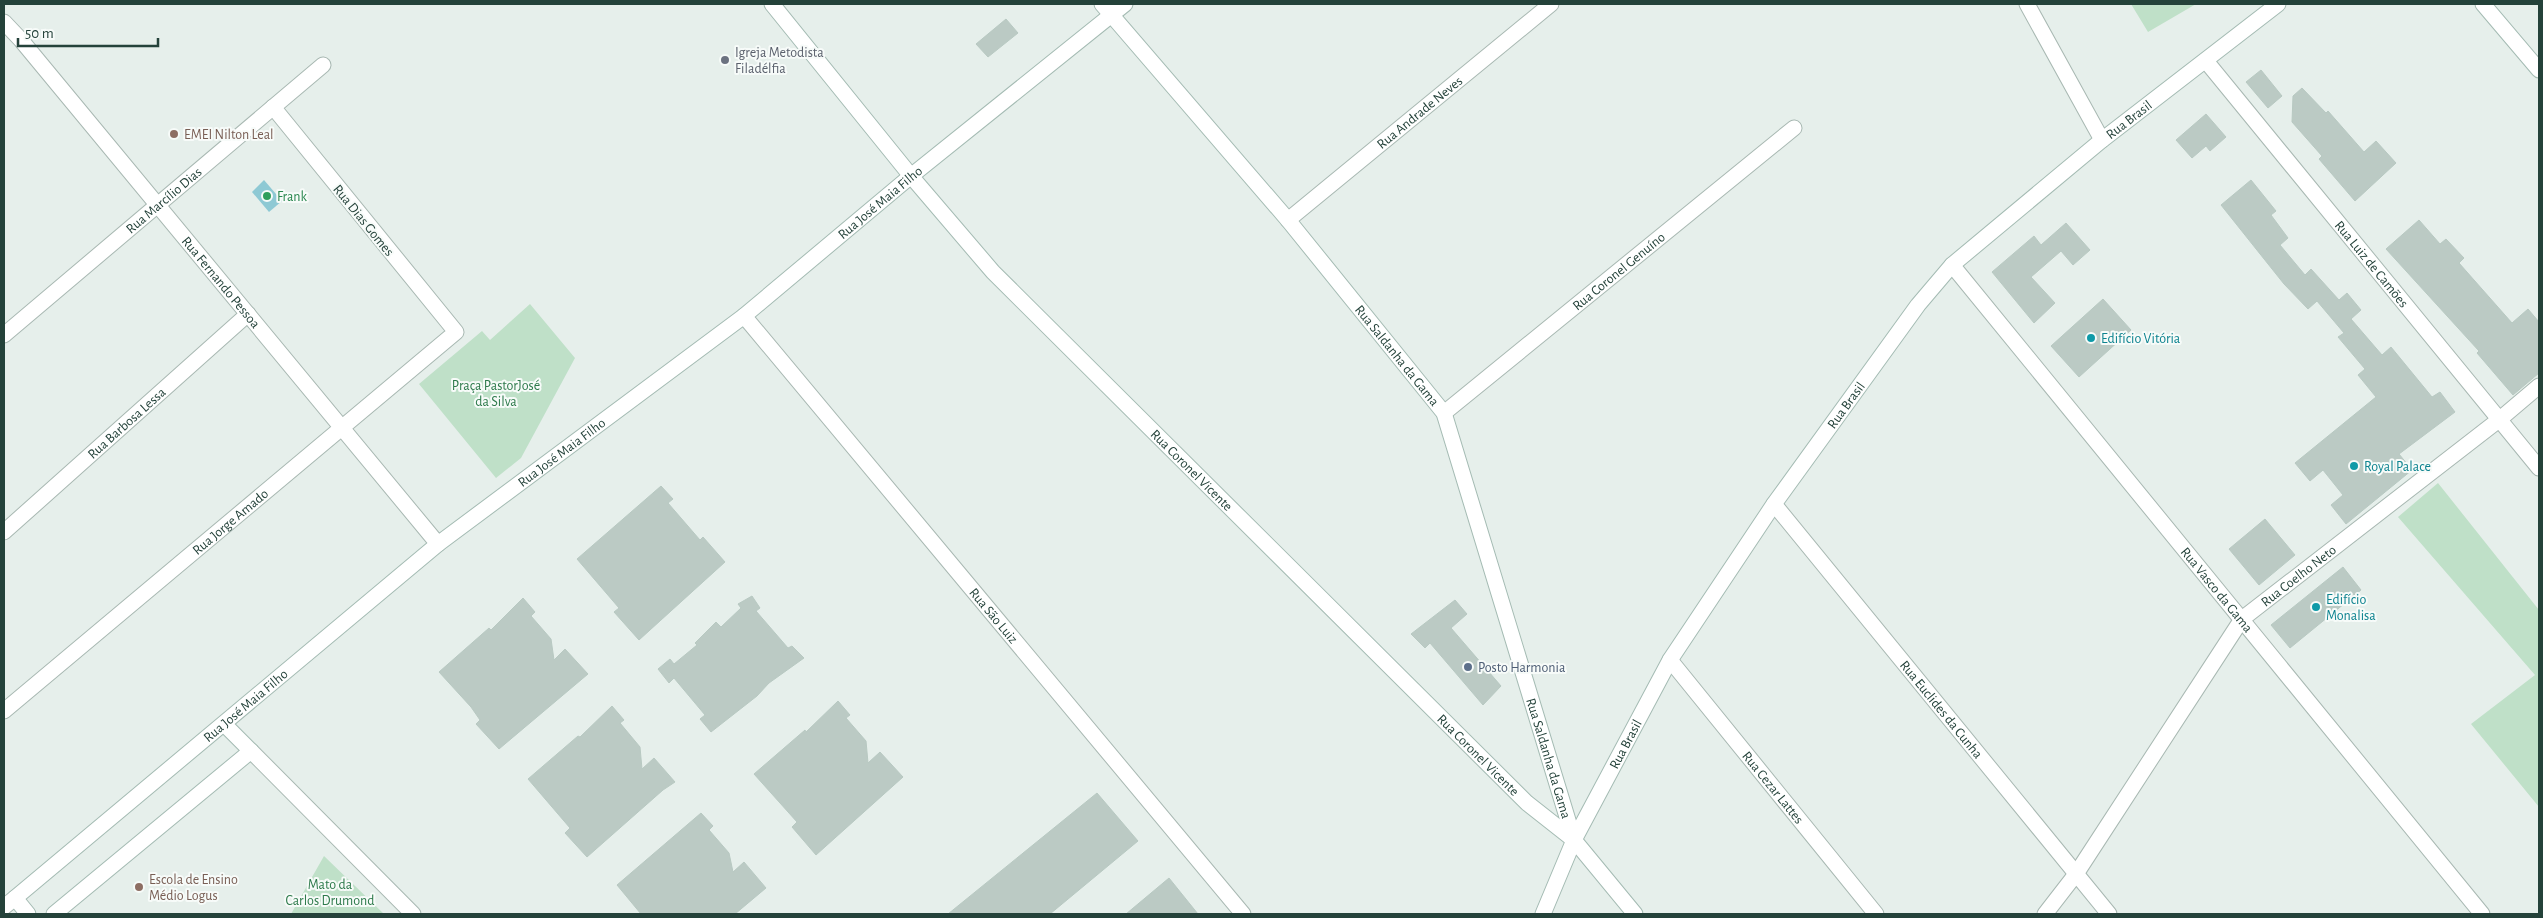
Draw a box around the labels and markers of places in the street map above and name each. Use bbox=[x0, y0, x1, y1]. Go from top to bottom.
place label: Igreja Metodista Filadélfia bbox=[735, 46, 824, 76]
marker: Igreja Metodista Filadélfia bbox=[719, 54, 731, 66]
marker: EMEI Nilton Leal bbox=[168, 128, 180, 140]
place label: EMEI Nilton Leal bbox=[184, 128, 274, 142]
marker: Frank bbox=[261, 190, 273, 202]
place label: Frank bbox=[277, 190, 307, 204]
marker: Edifício Vitória bbox=[2085, 332, 2097, 344]
place label: Edifício Vitória bbox=[2101, 332, 2181, 346]
marker: Royal Palace bbox=[2348, 460, 2360, 472]
place label: Royal Palace bbox=[2364, 460, 2431, 474]
place label: Edifício Monalisa bbox=[2326, 593, 2376, 623]
marker: Edifício Monalisa bbox=[2310, 601, 2322, 613]
marker: Posto Harmonia bbox=[1462, 661, 1474, 673]
place label: Posto Harmonia bbox=[1478, 661, 1566, 675]
place label: Escola de Ensino Médio Logus bbox=[149, 873, 238, 903]
marker: Escola de Ensino Médio Logus bbox=[133, 881, 145, 893]

